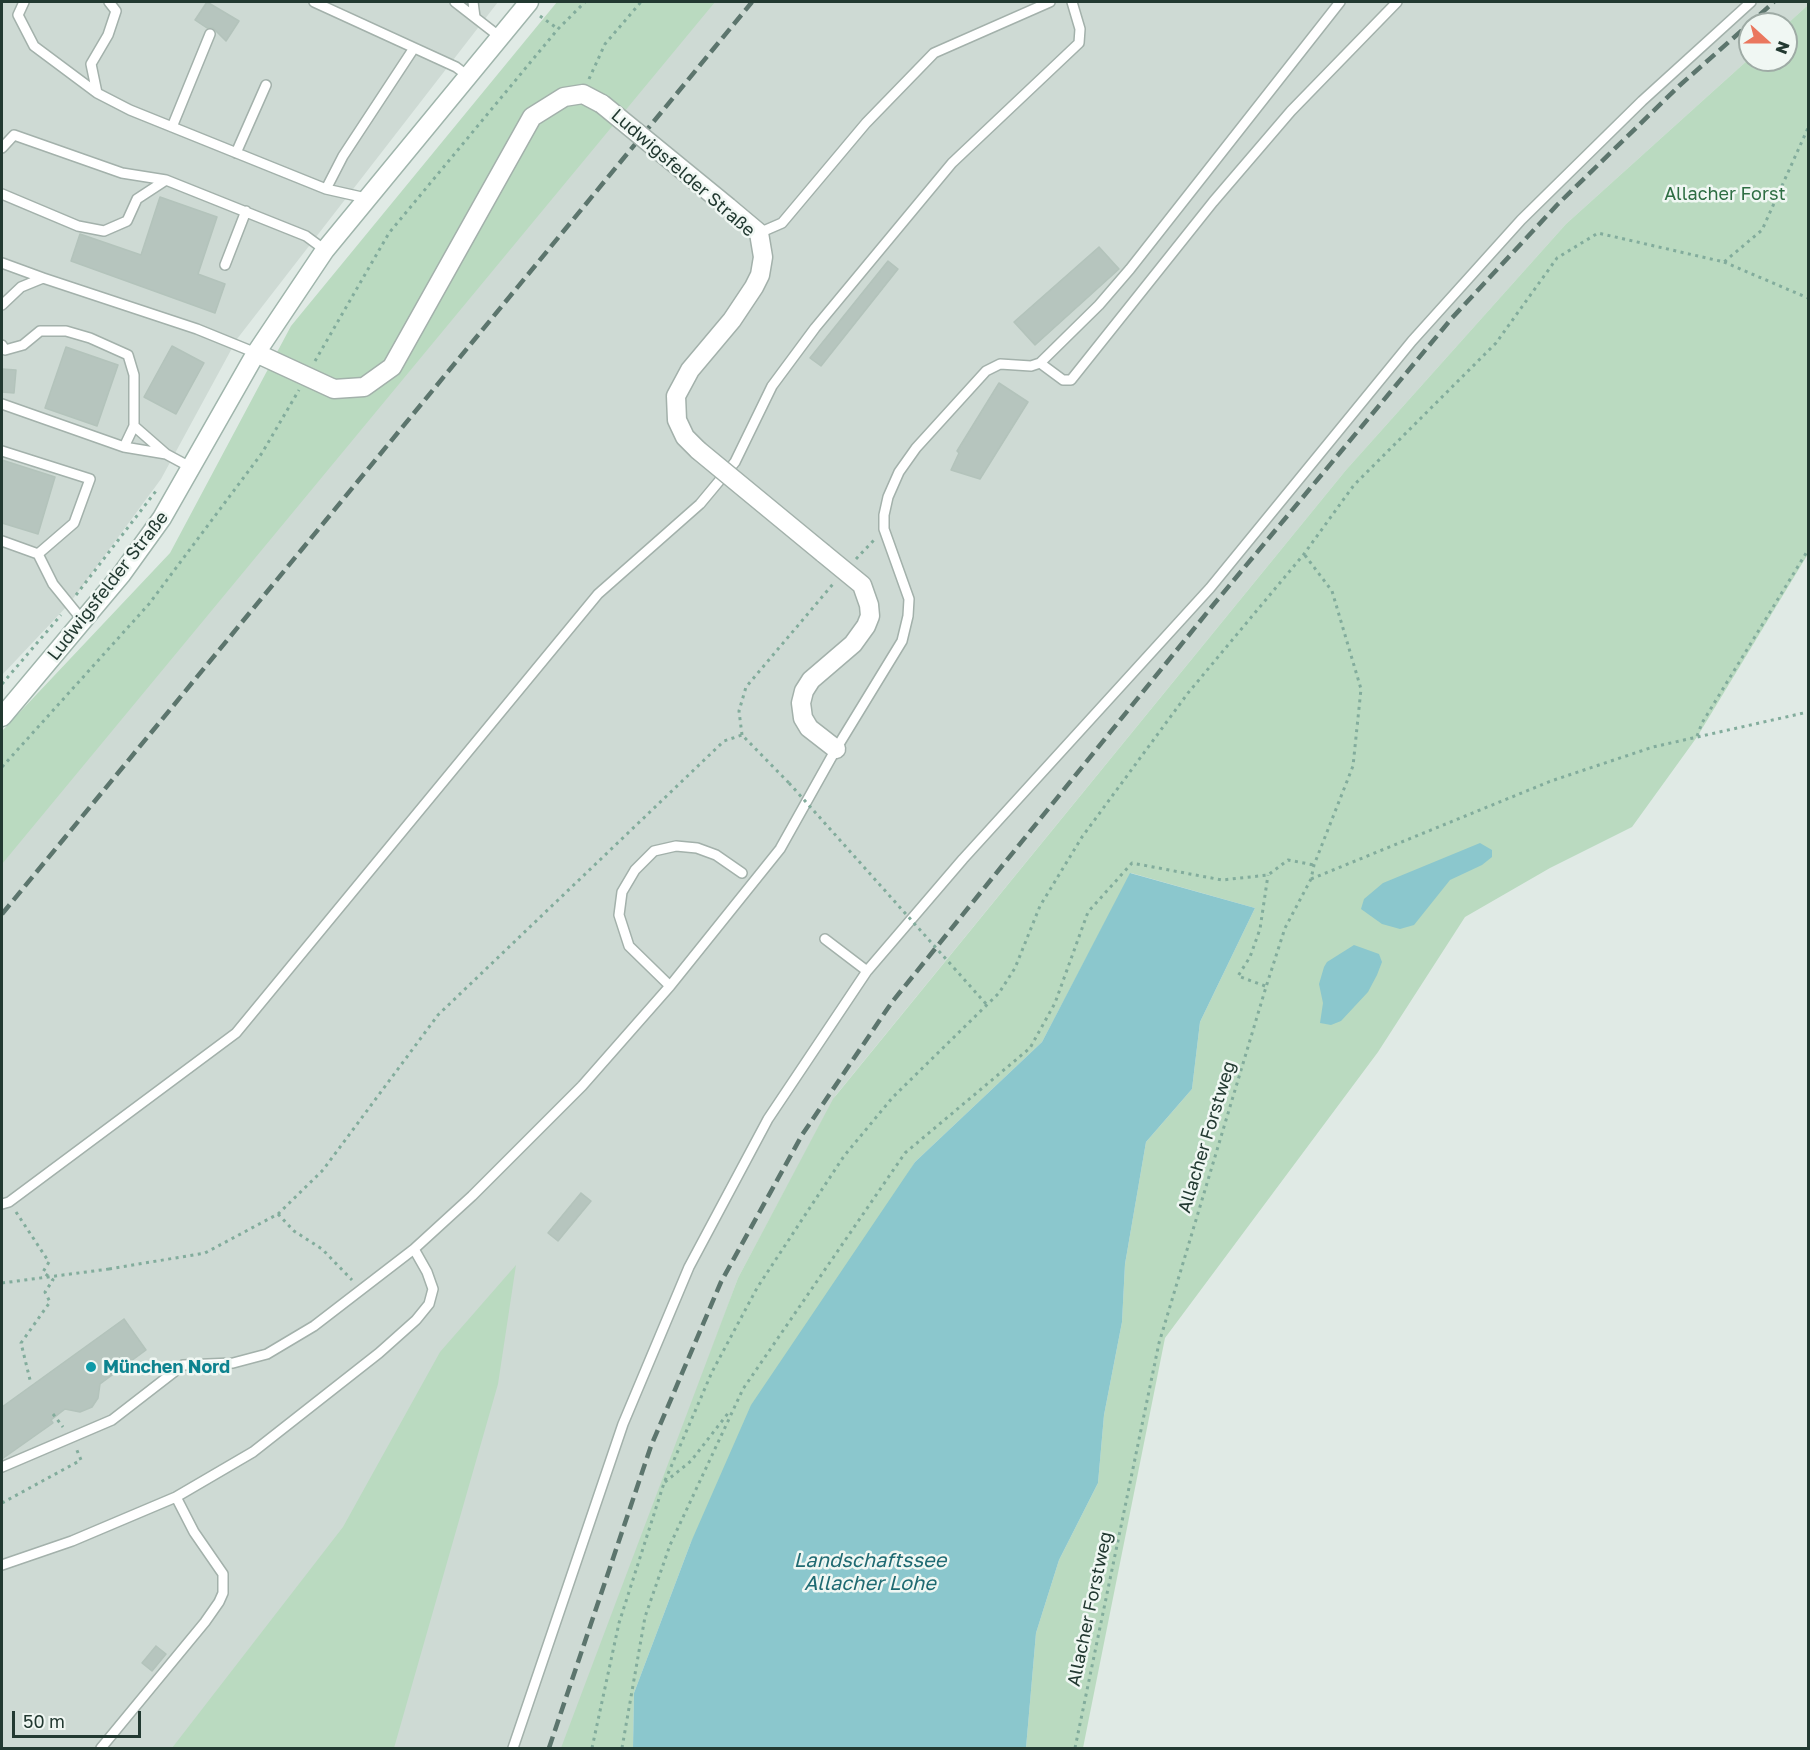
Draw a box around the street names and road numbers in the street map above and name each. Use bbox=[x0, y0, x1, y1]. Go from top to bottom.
street label: Ludwigsfelder Straße bbox=[607, 105, 759, 241]
street label: Ludwigsfelder Straße bbox=[43, 507, 173, 665]
street label: Allacher Forstweg bbox=[1174, 1059, 1240, 1215]
street label: Allacher Forstweg bbox=[1063, 1530, 1117, 1688]

